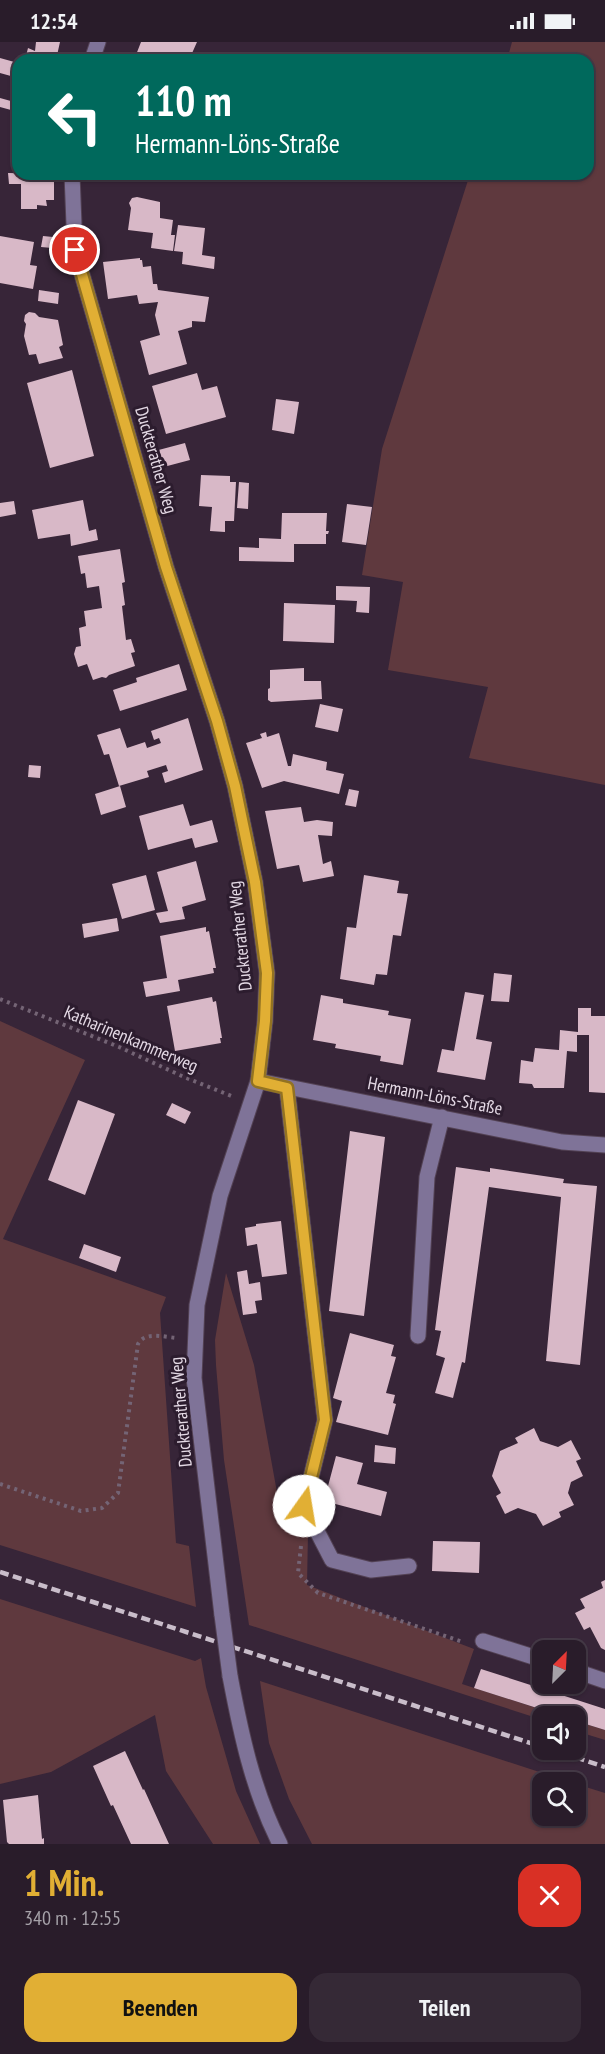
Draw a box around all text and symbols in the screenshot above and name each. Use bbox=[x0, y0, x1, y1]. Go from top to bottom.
text: 12:54 bbox=[30, 7, 78, 35]
text: 110 m bbox=[135, 73, 232, 128]
icon: left bbox=[36, 78, 114, 156]
text: Hermann-Löns-Straße bbox=[135, 126, 340, 160]
pin bbox=[49, 224, 100, 275]
icon: arrive bbox=[58, 233, 91, 266]
street label: Duckterather Weg bbox=[130, 404, 183, 516]
street label: Duckterather Weg bbox=[222, 880, 257, 992]
street label: Katharinenkammerweg bbox=[61, 1000, 202, 1077]
street label: Hermann-Löns-Straße bbox=[366, 1071, 504, 1120]
street label: Duckterather Weg bbox=[164, 1356, 197, 1468]
position arrow bbox=[272, 1474, 336, 1538]
north arrow bbox=[532, 1640, 586, 1694]
map controls bbox=[532, 1640, 586, 1826]
button: sound bbox=[532, 1706, 586, 1760]
button: search bbox=[532, 1772, 586, 1826]
text: 1 Min. bbox=[24, 1859, 104, 1906]
button: close bbox=[518, 1864, 581, 1927]
text: 340 m · 12:55 bbox=[24, 1905, 121, 1931]
button: Beenden bbox=[24, 1973, 297, 2042]
button: Teilen bbox=[309, 1973, 581, 2042]

